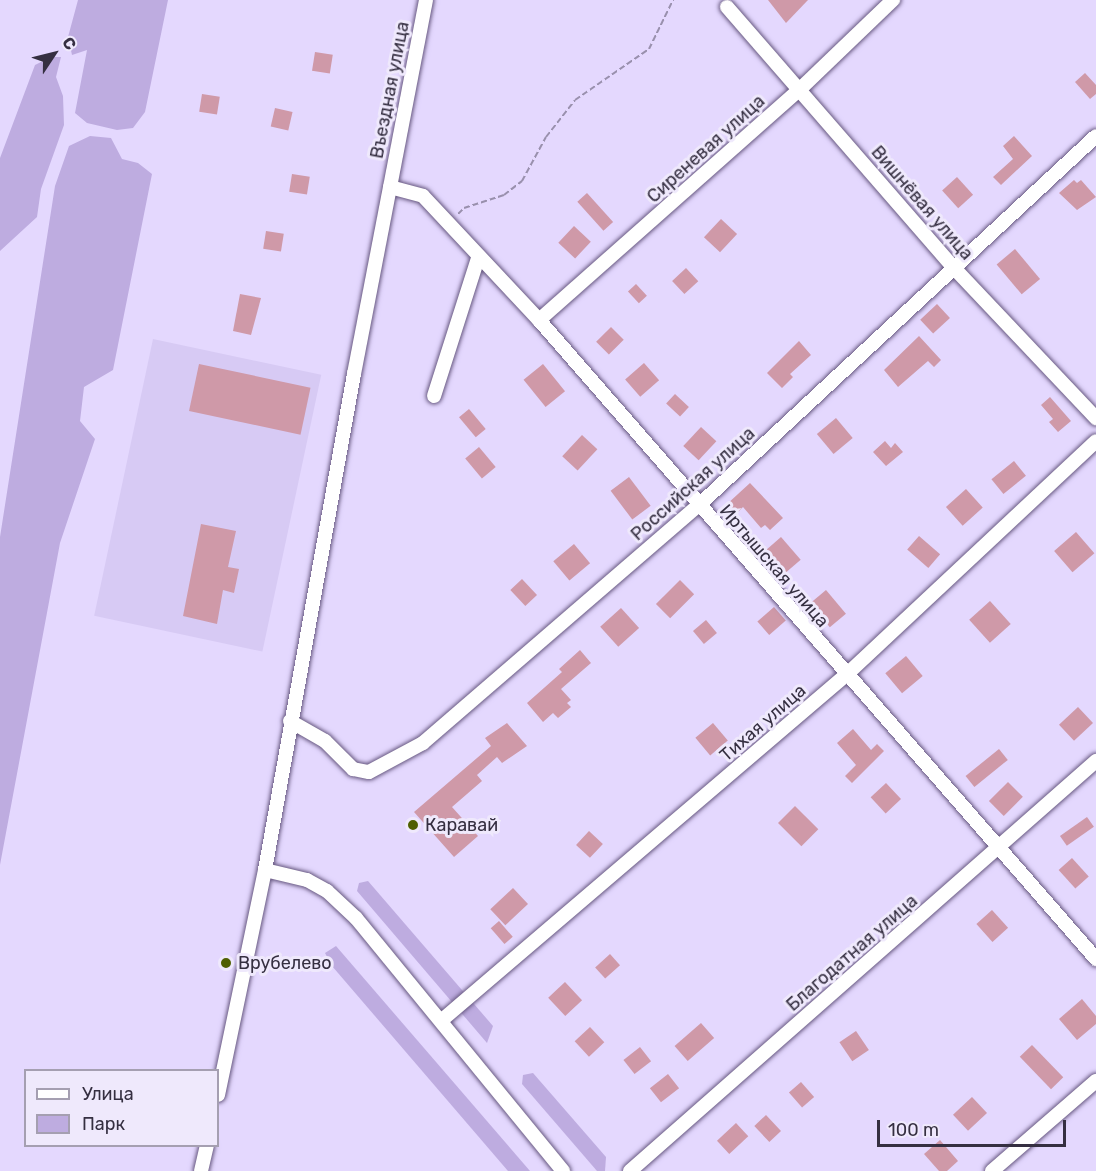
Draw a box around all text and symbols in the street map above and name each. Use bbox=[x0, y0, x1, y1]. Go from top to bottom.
street label: Въездная улица bbox=[366, 20, 414, 160]
north arrow bbox=[24, 24, 84, 84]
text: С bbox=[58, 33, 80, 53]
street label: Сиреневая улица bbox=[643, 91, 769, 207]
street label: Вишнёвая улица bbox=[867, 141, 977, 265]
street label: Российская улица bbox=[627, 423, 759, 545]
street label: Иртышская улица bbox=[715, 500, 833, 632]
street label: Тихая улица bbox=[716, 680, 810, 766]
place label: Каравай bbox=[425, 814, 498, 836]
marker: Каравай bbox=[406, 818, 420, 832]
street label: Благодатная улица bbox=[782, 890, 922, 1016]
place label: Врубелево bbox=[238, 952, 332, 974]
marker: Врубелево bbox=[219, 956, 233, 970]
legend bbox=[24, 1069, 219, 1147]
text: Улица bbox=[82, 1083, 134, 1105]
scale bar bbox=[880, 1108, 1069, 1146]
text: Парк bbox=[82, 1113, 125, 1135]
text: 100 m bbox=[888, 1119, 939, 1141]

